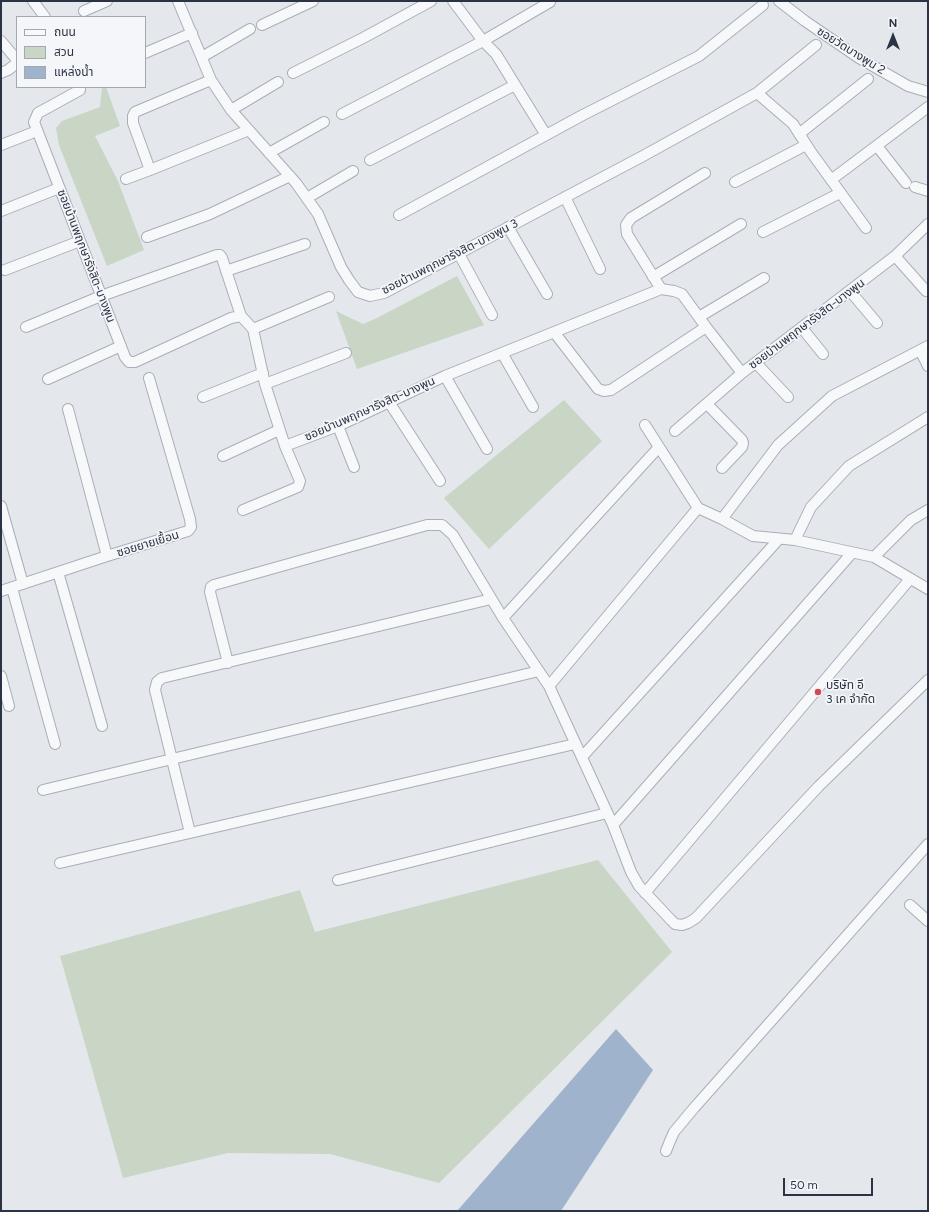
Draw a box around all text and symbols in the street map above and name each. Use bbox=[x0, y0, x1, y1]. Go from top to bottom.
legend bbox=[16, 16, 146, 88]
north arrow bbox=[873, 16, 913, 56]
text: N bbox=[889, 17, 897, 30]
street label: ซอยวัดบางพูน 2 bbox=[814, 24, 888, 78]
text: ถนน bbox=[54, 25, 76, 39]
text: สวน bbox=[54, 45, 74, 59]
text: แหล่งน้ำ bbox=[54, 65, 93, 79]
street label: ซอยบ้านพฤกษารังสิต-บางพูน bbox=[54, 187, 118, 325]
street label: ซอยบ้านพฤกษารังสิต-บางพูน 3 bbox=[379, 216, 521, 298]
street label: ซอยบ้านพฤกษารังสิต-บางพูน bbox=[746, 276, 868, 372]
street label: ซอยบ้านพฤกษารังสิต-บางพูน bbox=[302, 374, 438, 444]
street label: ซอยยายเยื้อน bbox=[115, 528, 181, 560]
place label: บริษัท อี 3 เค จำกัด bbox=[826, 678, 875, 706]
marker: บริษัท อี 3 เค จำกัด bbox=[813, 687, 823, 697]
scale bar bbox=[785, 1170, 875, 1196]
text: 50 m bbox=[790, 1178, 818, 1192]

